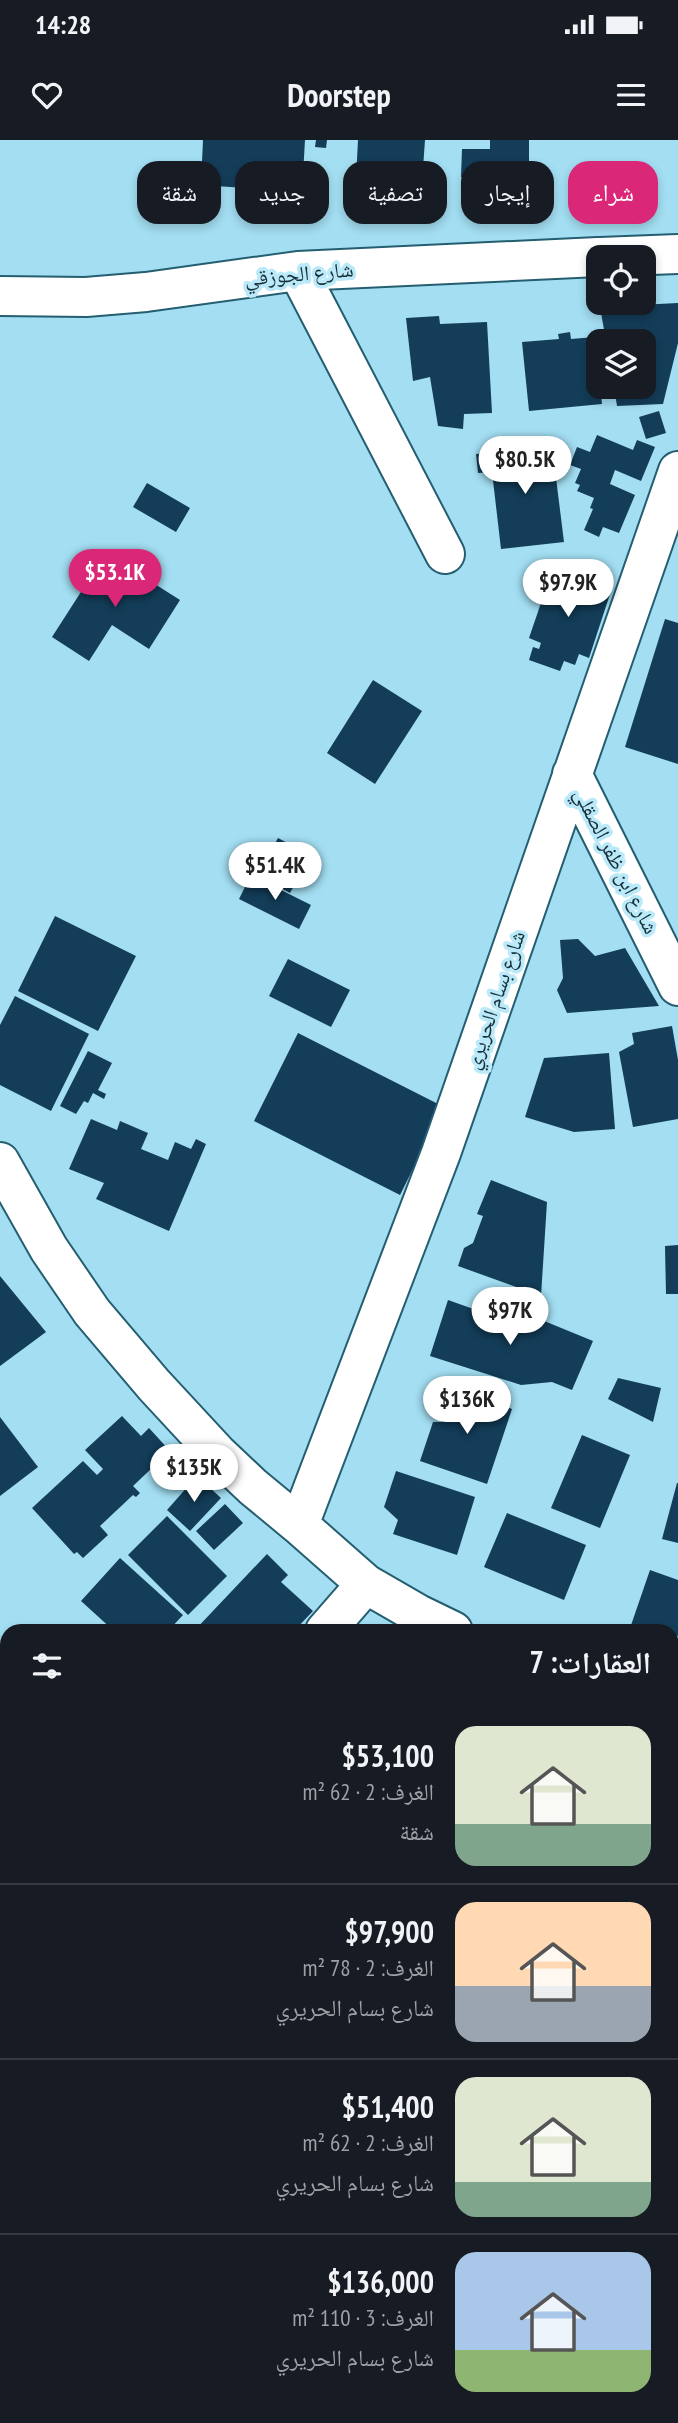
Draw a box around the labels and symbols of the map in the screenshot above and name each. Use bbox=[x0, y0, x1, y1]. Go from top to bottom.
street label: شارع الجوزقي bbox=[243, 255, 355, 295]
pin: $80.5K bbox=[468, 436, 582, 496]
pin: $53.1K bbox=[58, 550, 172, 609]
pin: $97.9K bbox=[511, 560, 625, 619]
street label: شارع ابن ظفر الصقلي bbox=[565, 783, 665, 940]
pin: $51.4K bbox=[218, 842, 332, 902]
street label: شارع بسام الحريري bbox=[458, 927, 534, 1074]
pin: $97K bbox=[469, 1288, 551, 1347]
pin: $136K bbox=[418, 1376, 516, 1436]
pin: $135K bbox=[145, 1444, 243, 1504]

